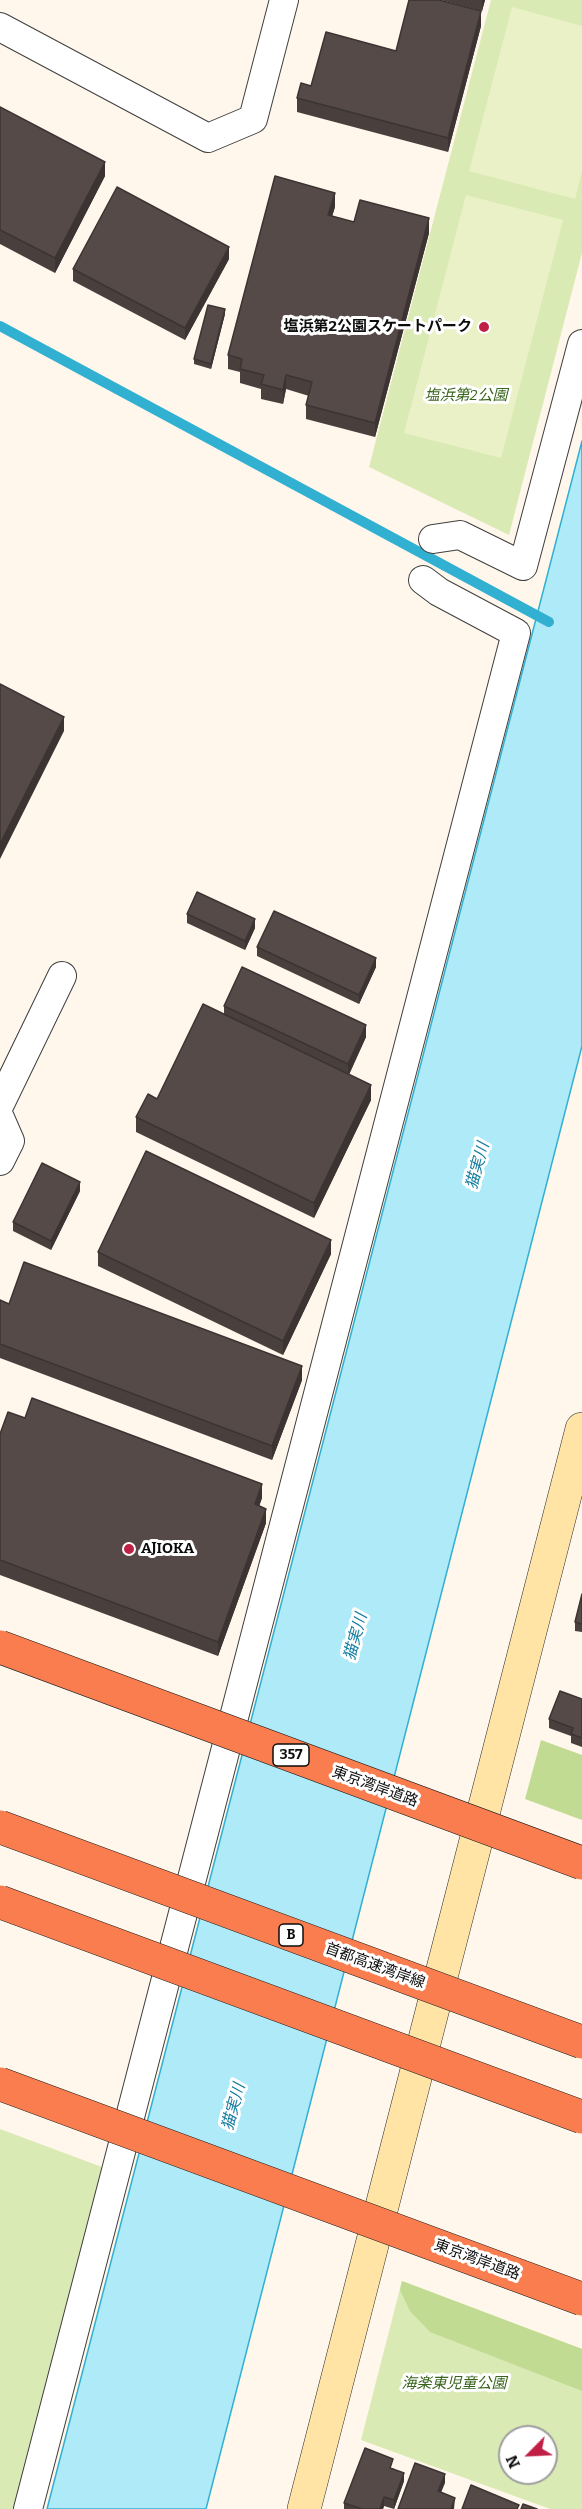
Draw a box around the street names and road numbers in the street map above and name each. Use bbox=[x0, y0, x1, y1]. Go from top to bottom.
road number: 357 bbox=[273, 1744, 309, 1766]
street label: 東京湾岸道路 bbox=[330, 1763, 420, 1811]
road number: B bbox=[279, 1924, 303, 1946]
street label: 首都高速湾岸線 bbox=[323, 1940, 427, 1992]
street label: 東京湾岸道路 bbox=[432, 2236, 522, 2284]

